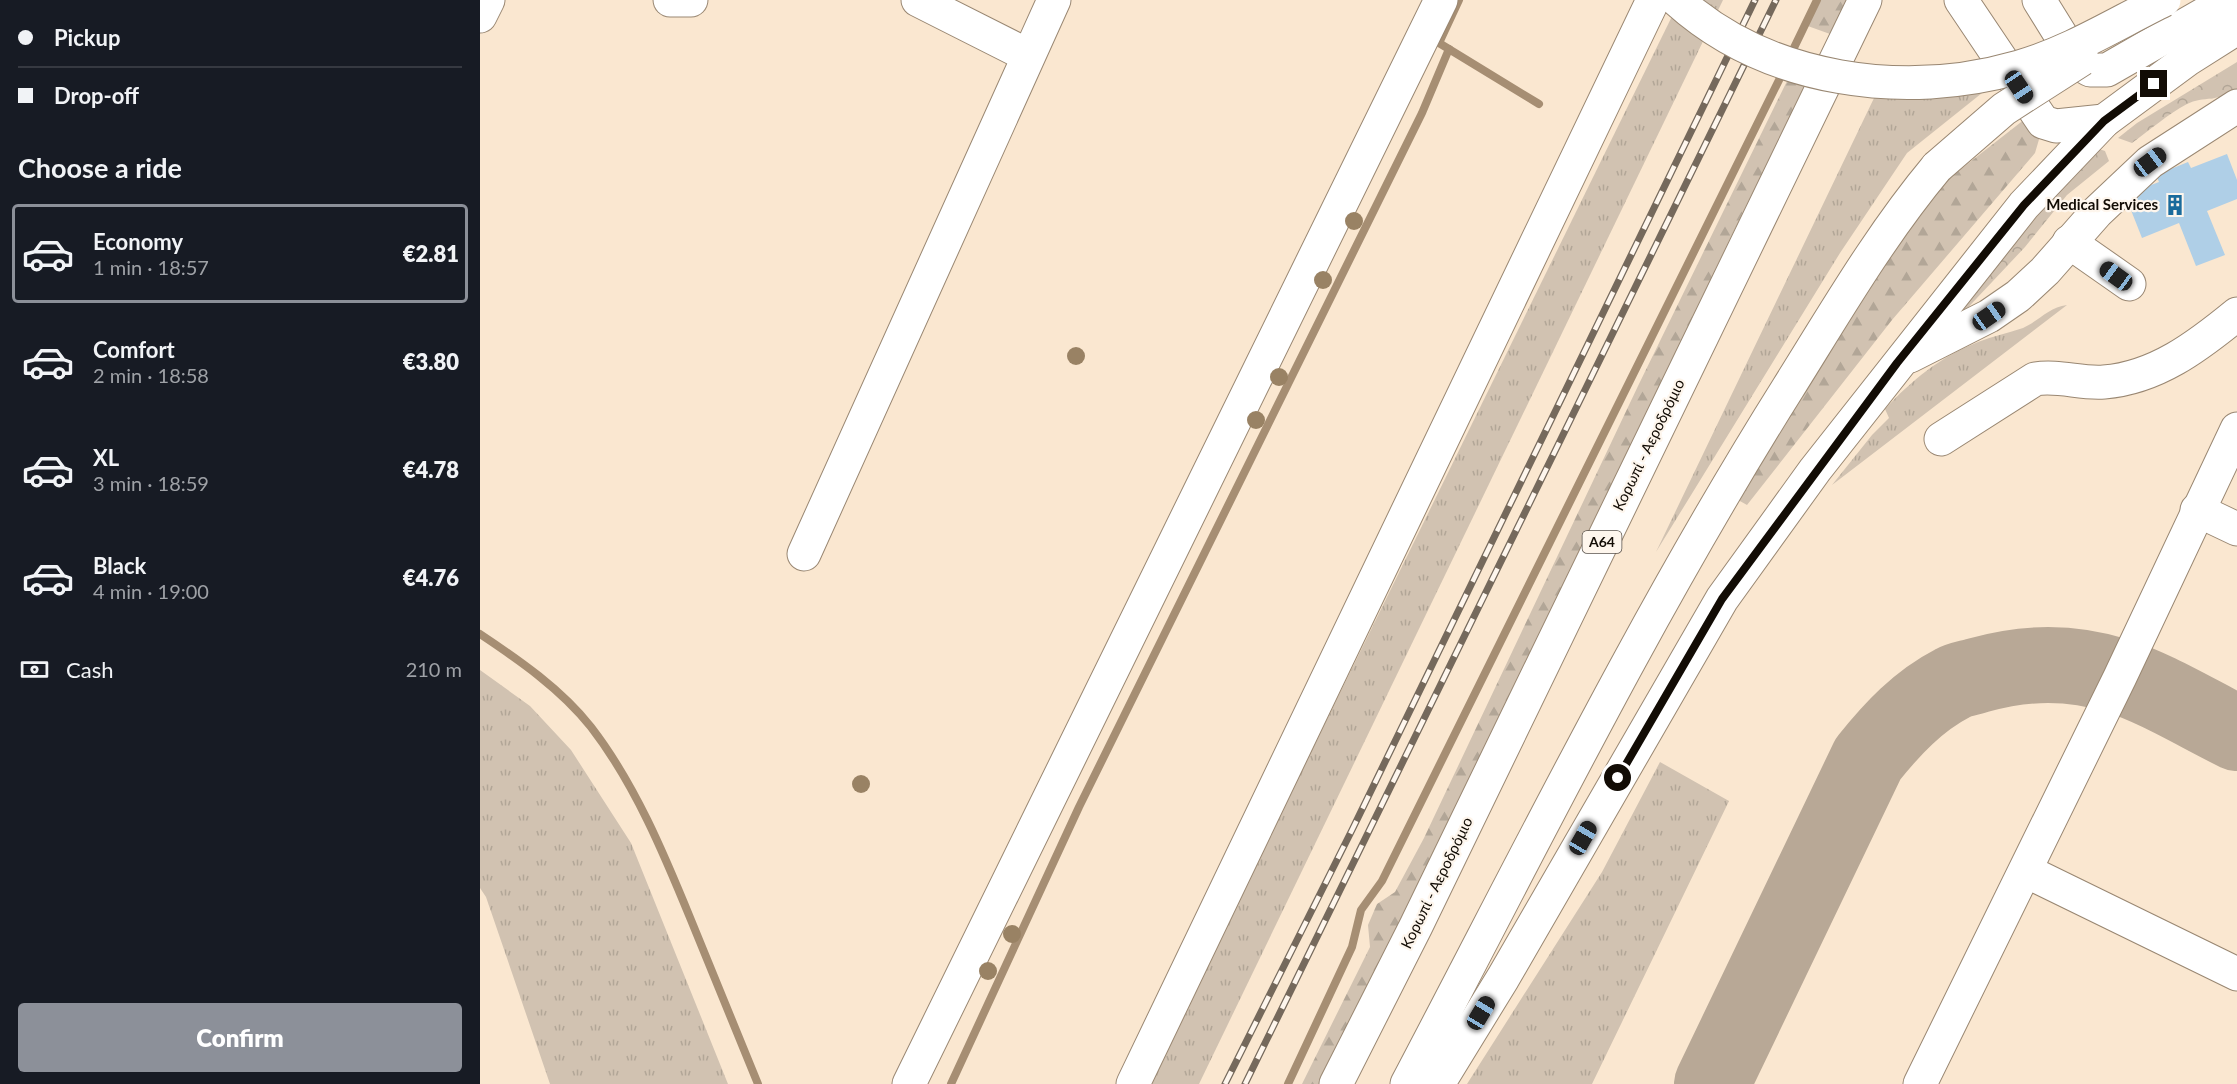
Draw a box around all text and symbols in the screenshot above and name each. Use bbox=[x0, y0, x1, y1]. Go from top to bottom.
text: Pickup bbox=[54, 24, 120, 51]
car bbox=[2001, 67, 2037, 107]
route end bbox=[2140, 70, 2167, 97]
text: Drop-off bbox=[54, 82, 139, 109]
car bbox=[2130, 144, 2170, 180]
text: Choose a ride bbox=[18, 151, 182, 184]
building icon: Medical Services bbox=[2163, 193, 2187, 217]
place label: Medical Services bbox=[2046, 195, 2158, 213]
icon: car bbox=[21, 227, 75, 281]
text: Economy bbox=[93, 228, 183, 255]
text: €2.81 bbox=[403, 240, 459, 267]
text: 1 min · 18:57 bbox=[93, 255, 209, 279]
car bbox=[2096, 258, 2136, 294]
car bbox=[1969, 298, 2009, 334]
icon: car bbox=[21, 335, 75, 389]
text: Comfort bbox=[93, 336, 175, 363]
text: €3.80 bbox=[403, 348, 459, 375]
text: 2 min · 18:58 bbox=[93, 363, 209, 387]
street label: Κορωπί - Αεροδρόμιο bbox=[1608, 376, 1688, 513]
icon: car bbox=[21, 443, 75, 497]
text: XL bbox=[93, 444, 119, 471]
text: €4.78 bbox=[403, 456, 459, 483]
text: 3 min · 18:59 bbox=[93, 471, 209, 495]
road number: Α64 bbox=[1582, 531, 1622, 553]
icon: car bbox=[21, 551, 75, 605]
text: Black bbox=[93, 552, 146, 579]
text: €4.76 bbox=[403, 564, 459, 591]
text: 4 min · 19:00 bbox=[93, 579, 209, 603]
icon: cash bbox=[18, 653, 51, 686]
text: Cash bbox=[66, 656, 113, 683]
text: 210 m bbox=[406, 657, 462, 681]
route start bbox=[1604, 764, 1631, 791]
street label: Κορωπί - Αεροδρόμιο bbox=[1396, 814, 1476, 951]
car bbox=[1566, 818, 1600, 858]
car bbox=[1464, 993, 1498, 1033]
button: Confirm bbox=[18, 1003, 462, 1072]

